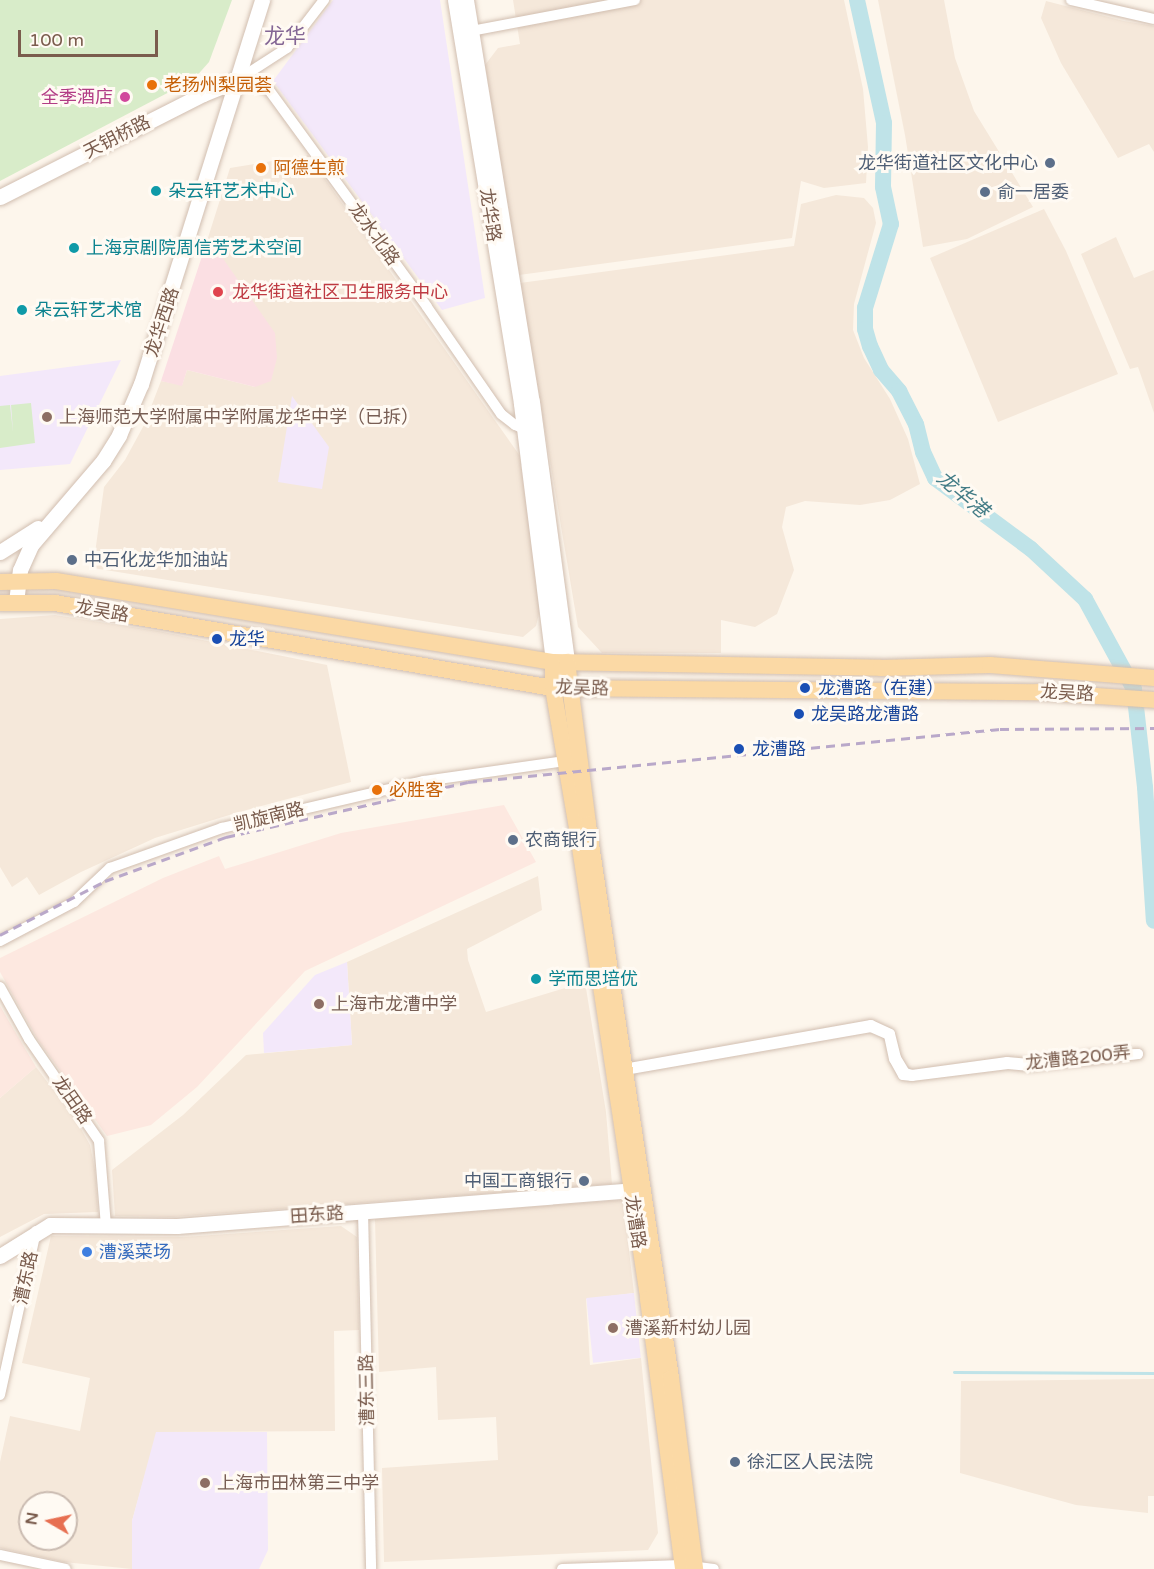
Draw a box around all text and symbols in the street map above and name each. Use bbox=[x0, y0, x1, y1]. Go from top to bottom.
scale bar bbox=[21, 18, 160, 56]
district label: 龙华 bbox=[264, 24, 306, 50]
text: 100 m bbox=[29, 29, 84, 51]
place label: 老扬州梨园荟 bbox=[164, 74, 272, 96]
marker: 老扬州梨园荟 bbox=[145, 78, 159, 92]
place label: 全季酒店 bbox=[41, 86, 113, 108]
marker: 全季酒店 bbox=[118, 90, 132, 104]
street label: 天钥桥路 bbox=[80, 111, 154, 163]
place label: 龙华街道社区文化中心 bbox=[858, 152, 1038, 174]
marker: 龙华街道社区文化中心 bbox=[1043, 156, 1057, 170]
place label: 阿德生煎 bbox=[273, 157, 345, 179]
marker: 阿德生煎 bbox=[254, 161, 268, 175]
place label: 朵云轩艺术中心 bbox=[168, 180, 294, 202]
place label: 俞一居委 bbox=[997, 181, 1069, 203]
marker: 朵云轩艺术中心 bbox=[149, 184, 163, 198]
marker: 俞一居委 bbox=[978, 185, 992, 199]
street label: 龙华路 bbox=[475, 187, 505, 243]
street label: 龙水北路 bbox=[344, 199, 404, 269]
place label: 上海京剧院周信芳艺术空间 bbox=[86, 237, 302, 259]
marker: 上海京剧院周信芳艺术空间 bbox=[67, 241, 81, 255]
place label: 龙华街道社区卫生服务中心 bbox=[232, 281, 448, 303]
marker: 龙华街道社区卫生服务中心 bbox=[209, 283, 227, 301]
street label: 龙华西路 bbox=[141, 284, 183, 360]
place label: 朵云轩艺术馆 bbox=[34, 299, 142, 321]
marker: 朵云轩艺术馆 bbox=[15, 303, 29, 317]
place label: 上海师范大学附属中学附属龙华中学（已拆） bbox=[59, 406, 419, 428]
marker: 上海师范大学附属中学附属龙华中学（已拆） bbox=[40, 410, 54, 424]
water label: 龙华港 bbox=[931, 467, 993, 523]
place label: 中石化龙华加油站 bbox=[84, 549, 228, 571]
marker: 中石化龙华加油站 bbox=[65, 553, 79, 567]
street label: 龙吴路 bbox=[74, 596, 130, 626]
place label: 龙华 bbox=[229, 628, 265, 650]
marker: 龙华 bbox=[210, 632, 224, 646]
street label: 龙吴路 bbox=[555, 676, 609, 700]
place label: 龙漕路（在建） bbox=[818, 677, 944, 699]
marker: 龙漕路（在建） bbox=[796, 679, 814, 697]
street label: 龙吴路 bbox=[1039, 681, 1095, 705]
place label: 龙吴路龙漕路 bbox=[811, 703, 919, 725]
marker: 龙吴路龙漕路 bbox=[792, 707, 806, 721]
place label: 龙漕路 bbox=[752, 738, 806, 760]
marker: 龙漕路 bbox=[730, 740, 748, 758]
place label: 必胜客 bbox=[389, 779, 443, 801]
marker: 必胜客 bbox=[370, 783, 384, 797]
street label: 凯旋南路 bbox=[231, 798, 307, 836]
place label: 农商银行 bbox=[525, 829, 597, 851]
marker: 农商银行 bbox=[506, 833, 520, 847]
place label: 学而思培优 bbox=[548, 968, 638, 990]
marker: 学而思培优 bbox=[529, 972, 543, 986]
place label: 上海市龙漕中学 bbox=[331, 993, 457, 1015]
marker: 上海市龙漕中学 bbox=[312, 997, 326, 1011]
street label: 龙漕路200弄 bbox=[1024, 1042, 1132, 1074]
street label: 龙田路 bbox=[48, 1072, 96, 1128]
place label: 中国工商银行 bbox=[464, 1170, 572, 1192]
marker: 中国工商银行 bbox=[577, 1174, 591, 1188]
street label: 龙漕路 bbox=[620, 1194, 650, 1250]
street label: 田东路 bbox=[289, 1202, 345, 1228]
place label: 漕溪菜场 bbox=[99, 1241, 171, 1263]
marker: 漕溪菜场 bbox=[80, 1245, 94, 1259]
street label: 漕东路 bbox=[10, 1249, 42, 1307]
place label: 漕溪新村幼儿园 bbox=[625, 1317, 751, 1339]
marker: 漕溪新村幼儿园 bbox=[606, 1321, 620, 1335]
street label: 漕东三路 bbox=[356, 1354, 378, 1426]
place label: 徐汇区人民法院 bbox=[747, 1451, 873, 1473]
marker: 徐汇区人民法院 bbox=[728, 1455, 742, 1469]
place label: 上海市田林第三中学 bbox=[217, 1472, 379, 1494]
marker: 上海市田林第三中学 bbox=[198, 1476, 212, 1490]
north arrow bbox=[18, 1491, 78, 1551]
text: N bbox=[21, 1511, 43, 1526]

